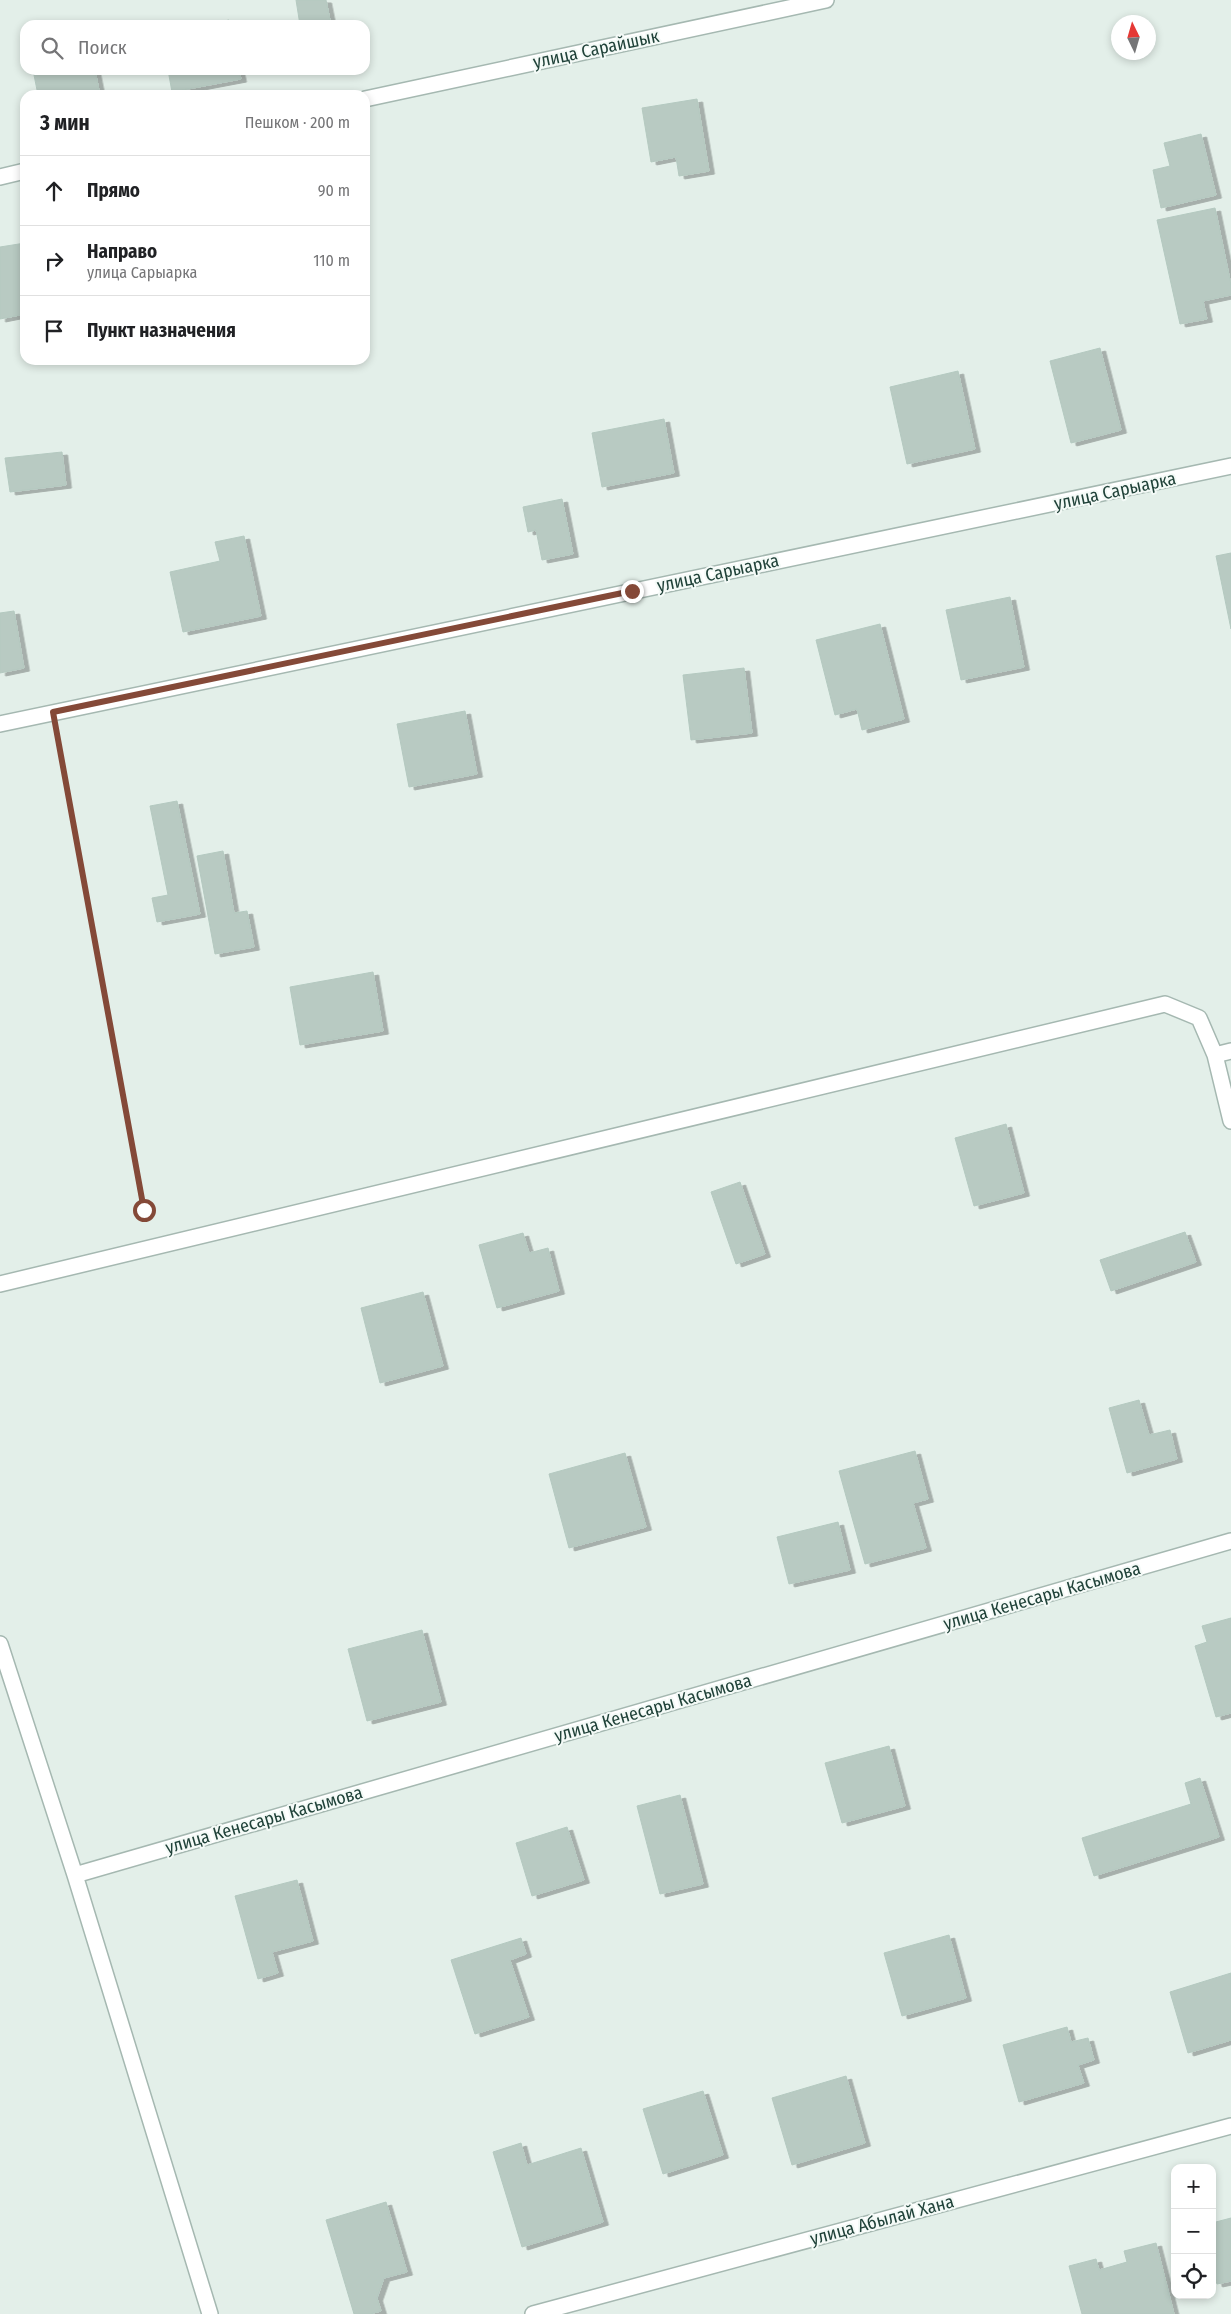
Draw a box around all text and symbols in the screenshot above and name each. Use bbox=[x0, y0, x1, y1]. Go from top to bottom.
north arrow bbox=[1111, 15, 1156, 60]
search box bbox=[20, 20, 370, 75]
street label: улица Сарайшык bbox=[531, 25, 662, 73]
icon: search bbox=[38, 34, 66, 62]
text: Поиск bbox=[78, 36, 127, 59]
text: 3 мин bbox=[40, 110, 90, 136]
text: Пешком · 200 m bbox=[245, 113, 350, 132]
icon: ahead bbox=[40, 177, 68, 205]
text: Прямо bbox=[87, 179, 140, 202]
text: 90 m bbox=[318, 181, 350, 200]
text: Направо bbox=[87, 240, 157, 263]
icon: right bbox=[40, 247, 68, 275]
text: 110 m bbox=[313, 251, 350, 270]
text: улица Сарыарка bbox=[87, 263, 197, 282]
icon: arrive bbox=[40, 317, 68, 345]
text: Пункт назначения bbox=[87, 319, 236, 342]
street label: улица Сарыарка bbox=[1052, 467, 1178, 515]
street label: улица Сарыарка bbox=[655, 549, 781, 597]
route end bbox=[621, 580, 644, 603]
route start bbox=[133, 1199, 156, 1222]
street label: улица Кенесары Касымова bbox=[941, 1557, 1143, 1635]
street label: улица Кенесары Касымова bbox=[552, 1669, 754, 1747]
street label: улица Кенесары Касымова bbox=[163, 1781, 365, 1859]
map controls bbox=[1171, 2164, 1216, 2299]
button: + bbox=[1171, 2164, 1216, 2209]
street label: улица Абылай Хана bbox=[808, 2190, 956, 2250]
button: − bbox=[1171, 2209, 1216, 2254]
button: locate bbox=[1171, 2254, 1216, 2299]

